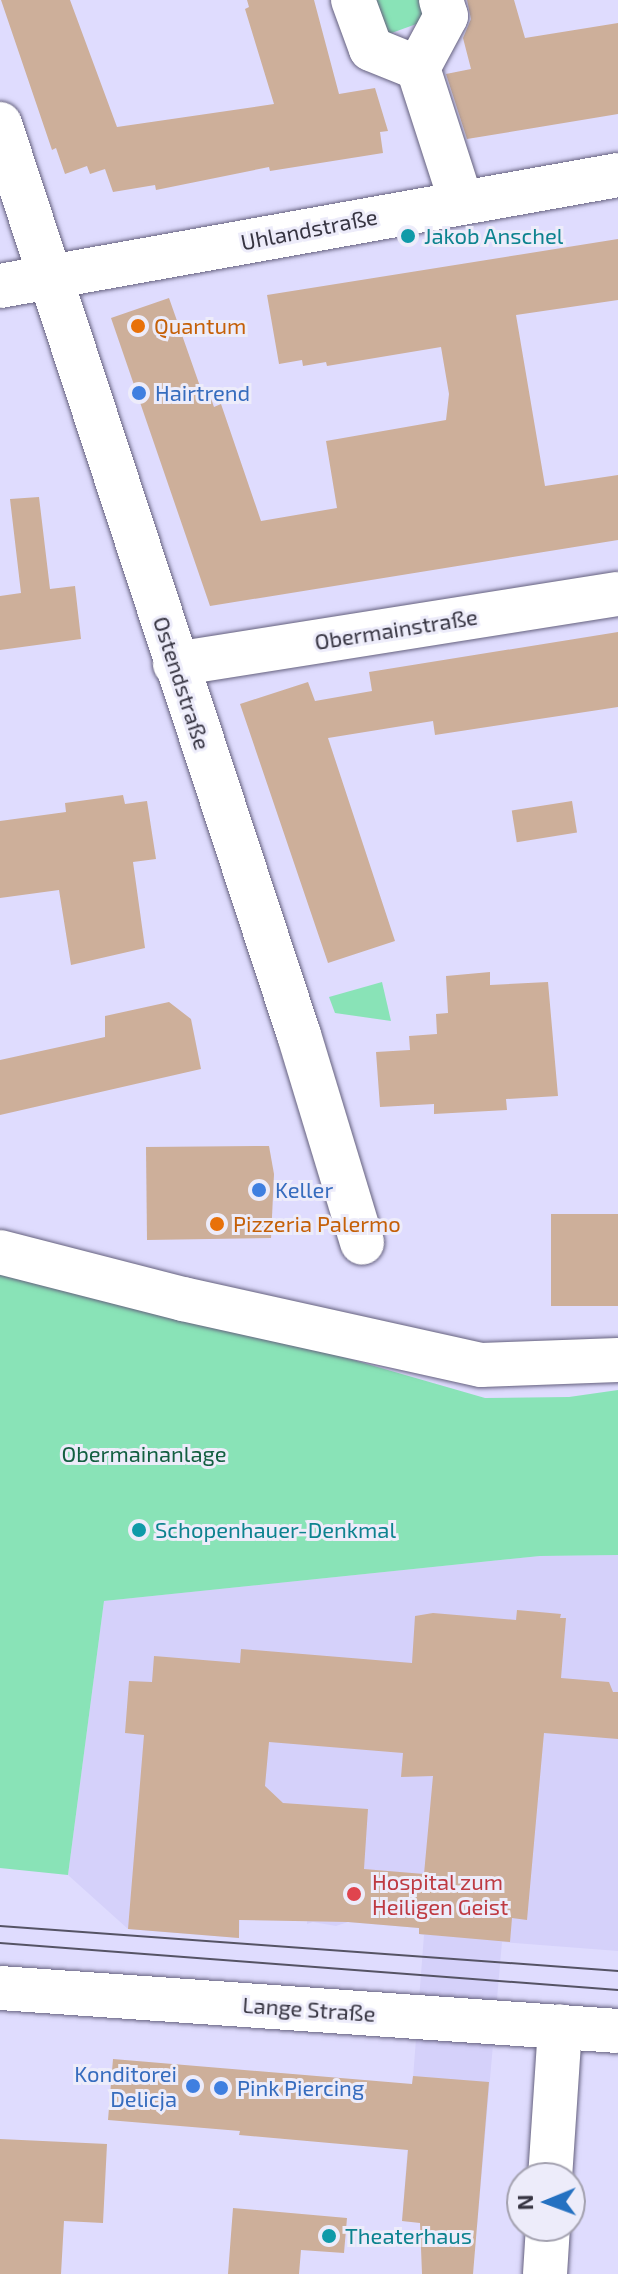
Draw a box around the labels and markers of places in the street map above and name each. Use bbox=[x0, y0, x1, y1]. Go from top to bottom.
place label: Jakob Anschel bbox=[424, 223, 564, 249]
marker: Jakob Anschel bbox=[399, 227, 417, 245]
place label: Quantum bbox=[154, 313, 246, 339]
marker: Quantum bbox=[129, 317, 147, 335]
place label: Hairtrend bbox=[155, 380, 250, 406]
marker: Hairtrend bbox=[130, 384, 148, 402]
place label: Keller bbox=[275, 1177, 333, 1203]
marker: Keller bbox=[250, 1181, 268, 1199]
place label: Pizzeria Palermo bbox=[233, 1211, 401, 1237]
marker: Pizzeria Palermo bbox=[208, 1215, 226, 1233]
place label: Schopenhauer-Denkmal bbox=[155, 1517, 396, 1543]
marker: Schopenhauer-Denkmal bbox=[130, 1521, 148, 1539]
place label: Hospital zum Heiligen Geist bbox=[372, 1868, 508, 1920]
marker: Hospital zum Heiligen Geist bbox=[343, 1883, 365, 1905]
place label: Konditorei Delicja bbox=[74, 2060, 177, 2112]
place label: Pink Piercing bbox=[237, 2075, 364, 2101]
marker: Konditorei Delicja bbox=[184, 2077, 202, 2095]
marker: Pink Piercing bbox=[212, 2079, 230, 2097]
place label: Theaterhaus bbox=[345, 2223, 472, 2249]
marker: Theaterhaus bbox=[320, 2227, 338, 2245]

